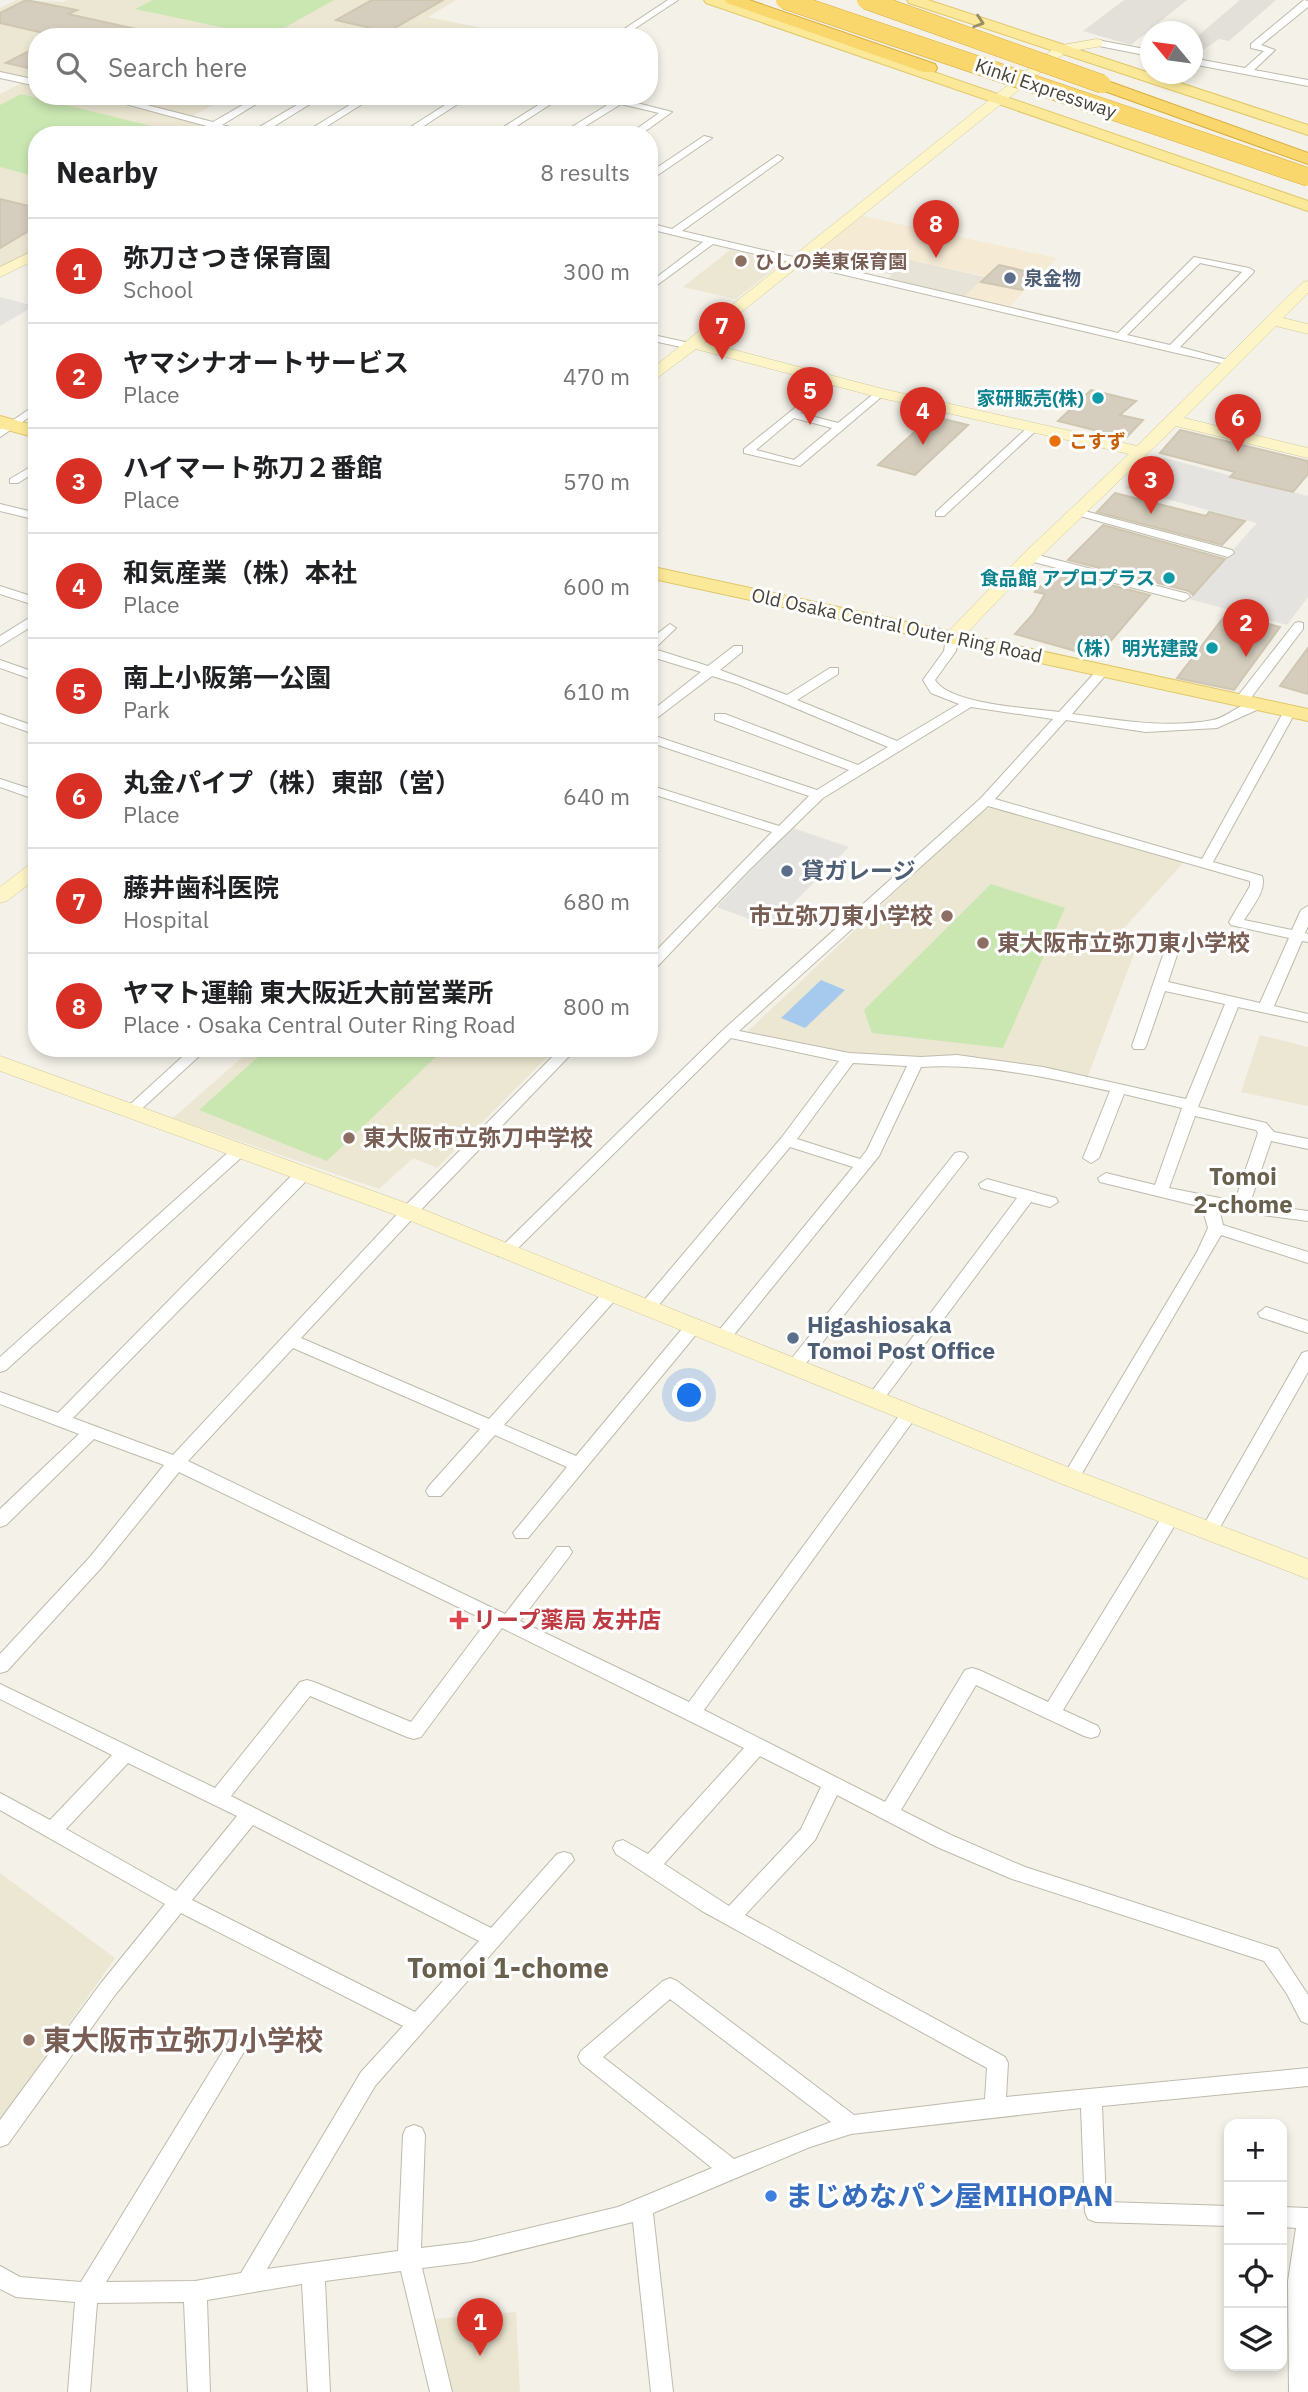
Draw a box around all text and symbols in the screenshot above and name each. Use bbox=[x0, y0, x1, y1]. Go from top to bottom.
one-way arrow bbox=[972, 14, 984, 28]
north arrow bbox=[1140, 21, 1203, 84]
search box bbox=[28, 28, 658, 105]
icon: search bbox=[52, 48, 90, 86]
text: Search here bbox=[108, 50, 247, 84]
street label: Kinki Expressway bbox=[972, 53, 1120, 124]
text: Nearby bbox=[56, 152, 158, 191]
text: 8 results bbox=[540, 157, 630, 187]
pin: 8 bbox=[913, 200, 959, 258]
text: 弥刀さつき保育園 bbox=[123, 240, 331, 274]
place label: ひしの美東保育園 bbox=[755, 249, 907, 273]
marker: ひしの美東保育園 bbox=[733, 253, 749, 269]
text: 1 bbox=[72, 256, 86, 286]
text: 300 m bbox=[563, 256, 630, 286]
place label: 泉金物 bbox=[1024, 266, 1081, 290]
marker: 泉金物 bbox=[1002, 270, 1018, 286]
text: School bbox=[123, 274, 193, 304]
pin: 7 bbox=[699, 302, 745, 360]
text: ヤマシナオートサービス bbox=[123, 345, 409, 379]
text: 2 bbox=[72, 361, 86, 391]
text: 470 m bbox=[563, 361, 630, 391]
pin: 5 bbox=[787, 367, 833, 425]
text: Place bbox=[123, 379, 180, 409]
place label: 家研販売(株) bbox=[976, 386, 1084, 410]
pin: 4 bbox=[900, 387, 946, 445]
marker: 家研販売(株) bbox=[1090, 390, 1106, 406]
pin: 6 bbox=[1215, 394, 1261, 452]
place label: こすず bbox=[1069, 429, 1126, 453]
marker: こすず bbox=[1047, 433, 1063, 449]
text: ハイマート弥刀２番館 bbox=[123, 450, 382, 484]
pin: 3 bbox=[1128, 456, 1174, 514]
text: 3 bbox=[72, 466, 86, 496]
text: 570 m bbox=[563, 466, 630, 496]
text: Place bbox=[123, 484, 180, 514]
text: 和気産業（株）本社 bbox=[123, 555, 357, 589]
place label: 食品館 アプロプラス bbox=[980, 566, 1155, 590]
marker: 食品館 アプロプラス bbox=[1161, 570, 1177, 586]
text: 4 bbox=[72, 571, 86, 601]
text: 600 m bbox=[563, 571, 630, 601]
street label: Old Osaka Central Outer Ring Road bbox=[749, 582, 1045, 668]
text: Place bbox=[123, 589, 180, 619]
pin: 2 bbox=[1223, 599, 1269, 657]
place label: （株）明光建設 bbox=[1065, 636, 1198, 660]
marker: （株）明光建設 bbox=[1204, 640, 1220, 656]
text: 南上小阪第一公園 bbox=[123, 660, 331, 694]
text: 5 bbox=[72, 676, 86, 706]
text: 610 m bbox=[563, 676, 630, 706]
text: Park bbox=[123, 694, 170, 724]
text: 丸金パイプ（株）東部（営） bbox=[123, 765, 461, 799]
text: 6 bbox=[72, 781, 86, 811]
text: 640 m bbox=[563, 781, 630, 811]
text: Place bbox=[123, 799, 180, 829]
place label: 貸ガレージ bbox=[801, 855, 916, 885]
marker: 貸ガレージ bbox=[779, 863, 795, 879]
text: 藤井歯科医院 bbox=[123, 870, 279, 904]
text: 7 bbox=[72, 886, 86, 916]
text: 680 m bbox=[563, 886, 630, 916]
place label: 市立弥刀東小学校 bbox=[749, 900, 933, 930]
text: Hospital bbox=[123, 904, 209, 934]
marker: 市立弥刀東小学校 bbox=[939, 908, 955, 924]
place label: 東大阪市立弥刀東小学校 bbox=[997, 927, 1250, 957]
marker: 東大阪市立弥刀東小学校 bbox=[975, 935, 991, 951]
text: ヤマト運輸 東大阪近大前営業所 bbox=[123, 975, 493, 1009]
text: 8 bbox=[72, 991, 86, 1021]
text: 800 m bbox=[563, 991, 630, 1021]
text: Place · Osaka Central Outer Ring Road bbox=[123, 1009, 516, 1039]
place label: 東大阪市立弥刀中学校 bbox=[363, 1122, 593, 1152]
marker: 東大阪市立弥刀中学校 bbox=[341, 1130, 357, 1146]
district label: Tomoi 2-chome bbox=[1193, 1160, 1293, 1220]
place label: Higashiosaka Tomoi Post Office bbox=[807, 1309, 995, 1365]
marker: Higashiosaka Tomoi Post Office bbox=[785, 1330, 801, 1346]
your location bbox=[672, 1378, 706, 1412]
place label: リープ薬局 友井店 bbox=[473, 1604, 661, 1634]
marker: リープ薬局 友井店 bbox=[451, 1612, 467, 1628]
district label: Tomoi 1-chome bbox=[407, 1949, 609, 1986]
place label: 東大阪市立弥刀小学校 bbox=[43, 2021, 323, 2058]
marker: 東大阪市立弥刀小学校 bbox=[21, 2032, 37, 2048]
map controls bbox=[1224, 2119, 1287, 2371]
button: + bbox=[1224, 2119, 1287, 2182]
place label: まじめなパン屋MIHOPAN bbox=[785, 2177, 1113, 2214]
button: − bbox=[1224, 2182, 1287, 2245]
marker: まじめなパン屋MIHOPAN bbox=[763, 2188, 779, 2204]
button: locate bbox=[1224, 2245, 1287, 2308]
pin: 1 bbox=[457, 2298, 503, 2356]
button: layers bbox=[1224, 2308, 1287, 2371]

